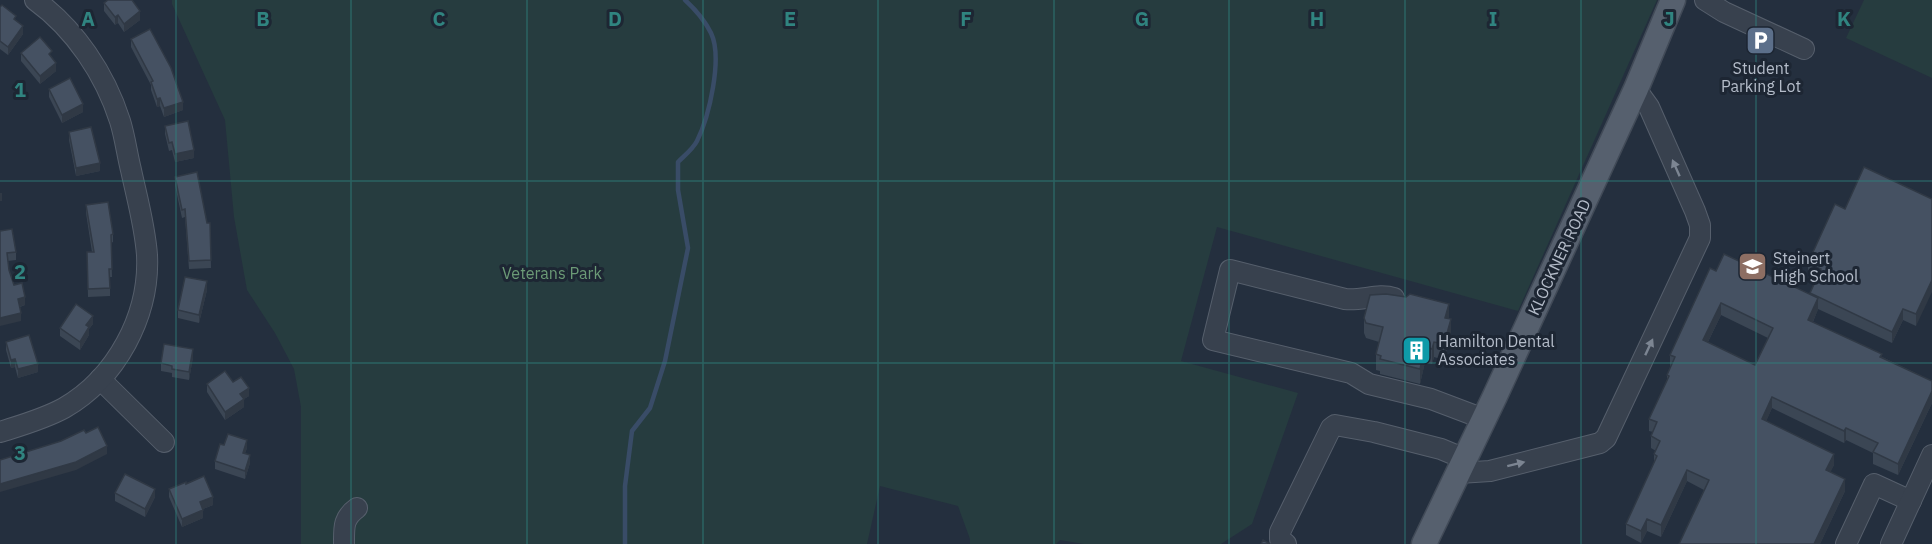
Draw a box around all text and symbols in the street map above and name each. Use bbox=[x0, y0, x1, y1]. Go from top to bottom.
text: A bbox=[81, 5, 95, 32]
text: B bbox=[256, 5, 270, 32]
text: C bbox=[432, 5, 446, 32]
text: D bbox=[608, 5, 622, 32]
text: E bbox=[784, 5, 796, 32]
text: F bbox=[960, 5, 972, 32]
text: G bbox=[1135, 5, 1149, 32]
text: H bbox=[1310, 5, 1324, 32]
text: I bbox=[1489, 5, 1497, 32]
text: J bbox=[1663, 5, 1675, 32]
text: K bbox=[1837, 5, 1851, 32]
parking icon: Student Parking Lot bbox=[1745, 24, 1777, 56]
place label: Student Parking Lot bbox=[1721, 58, 1801, 96]
text: 1 bbox=[14, 76, 26, 103]
one-way arrow bbox=[1671, 159, 1681, 177]
street label: KLOCKNER ROAD bbox=[1523, 196, 1595, 318]
place label: Steinert High School bbox=[1773, 248, 1858, 286]
school or university icon: Steinert High School bbox=[1736, 251, 1768, 283]
text: 2 bbox=[14, 258, 26, 285]
park label: Veterans Park bbox=[502, 263, 602, 283]
place label: Hamilton Dental Associates bbox=[1438, 331, 1555, 369]
building icon: Hamilton Dental Associates bbox=[1401, 334, 1433, 366]
one-way arrow bbox=[1645, 338, 1654, 355]
text: 3 bbox=[14, 439, 26, 466]
one-way arrow bbox=[1507, 459, 1526, 469]

